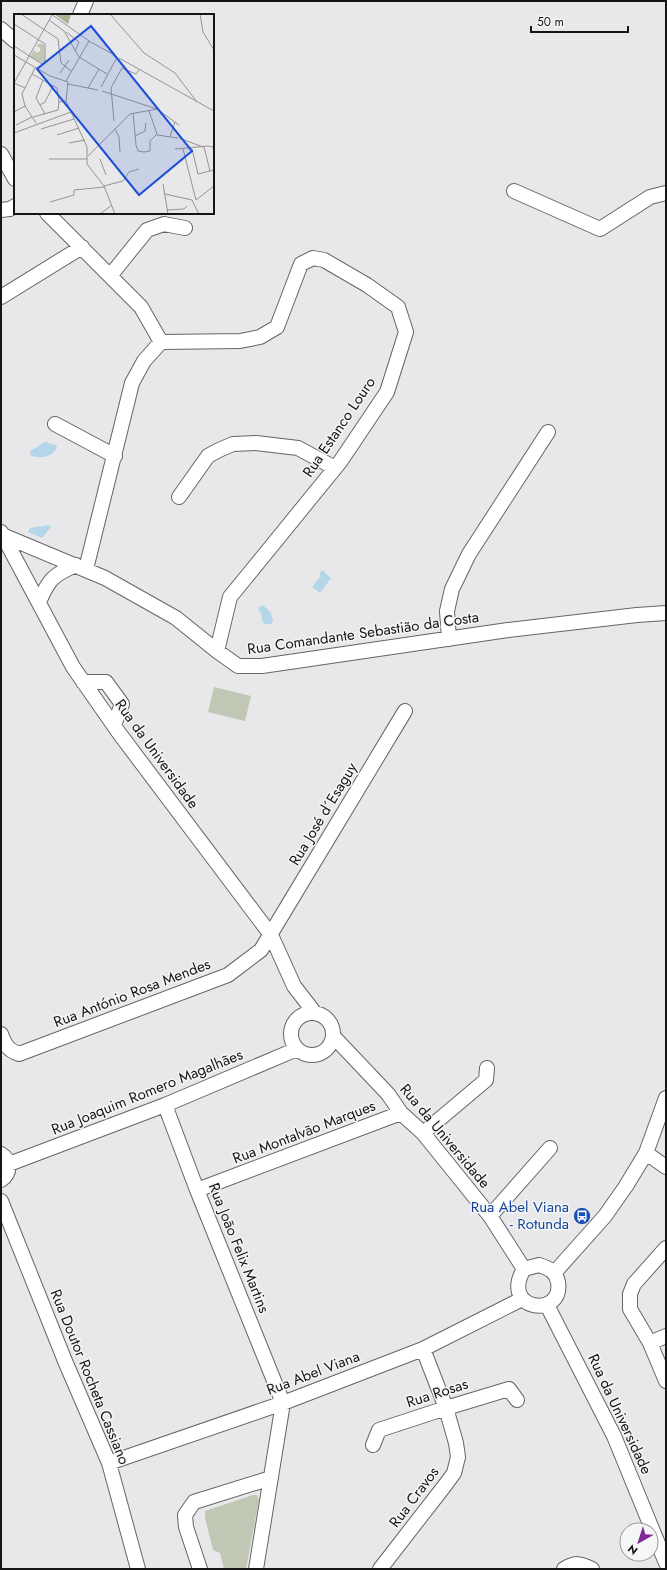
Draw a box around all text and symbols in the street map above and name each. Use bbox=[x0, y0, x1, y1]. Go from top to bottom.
scale bar bbox=[531, 8, 628, 34]
text: 50 m bbox=[537, 13, 564, 31]
inset map bbox=[14, 14, 214, 214]
street label: Rua Estanco Louro bbox=[297, 372, 381, 482]
street label: Rua Comandante Sebastião da Costa bbox=[246, 606, 480, 660]
street label: Rua da Universidade bbox=[110, 695, 204, 814]
street label: Rua José d´Esaguy bbox=[284, 758, 363, 870]
street label: Rua António Rosa Mendes bbox=[50, 953, 214, 1033]
street label: Rua Joaquim Romero Magalhães bbox=[48, 1043, 246, 1141]
street label: Rua da Universidade bbox=[395, 1079, 496, 1193]
street label: Rua Montalvão Marques bbox=[229, 1095, 379, 1169]
street label: Rua João Felix Martins bbox=[203, 1180, 275, 1316]
place label: Rua Abel Viana - Rotunda bbox=[471, 1196, 569, 1235]
bus stop icon: Rua Abel Viana - Rotunda bbox=[572, 1206, 592, 1226]
street label: Rua Doutor Rocheta Cassiano bbox=[45, 1286, 135, 1468]
street label: Rua Abel Viana bbox=[263, 1345, 363, 1401]
street label: Rua da Universidade bbox=[582, 1350, 658, 1478]
street label: Rua Rosas bbox=[403, 1373, 471, 1413]
street label: Rua Cravos bbox=[384, 1462, 444, 1532]
north arrow bbox=[619, 1522, 659, 1562]
text: N bbox=[624, 1541, 641, 1559]

